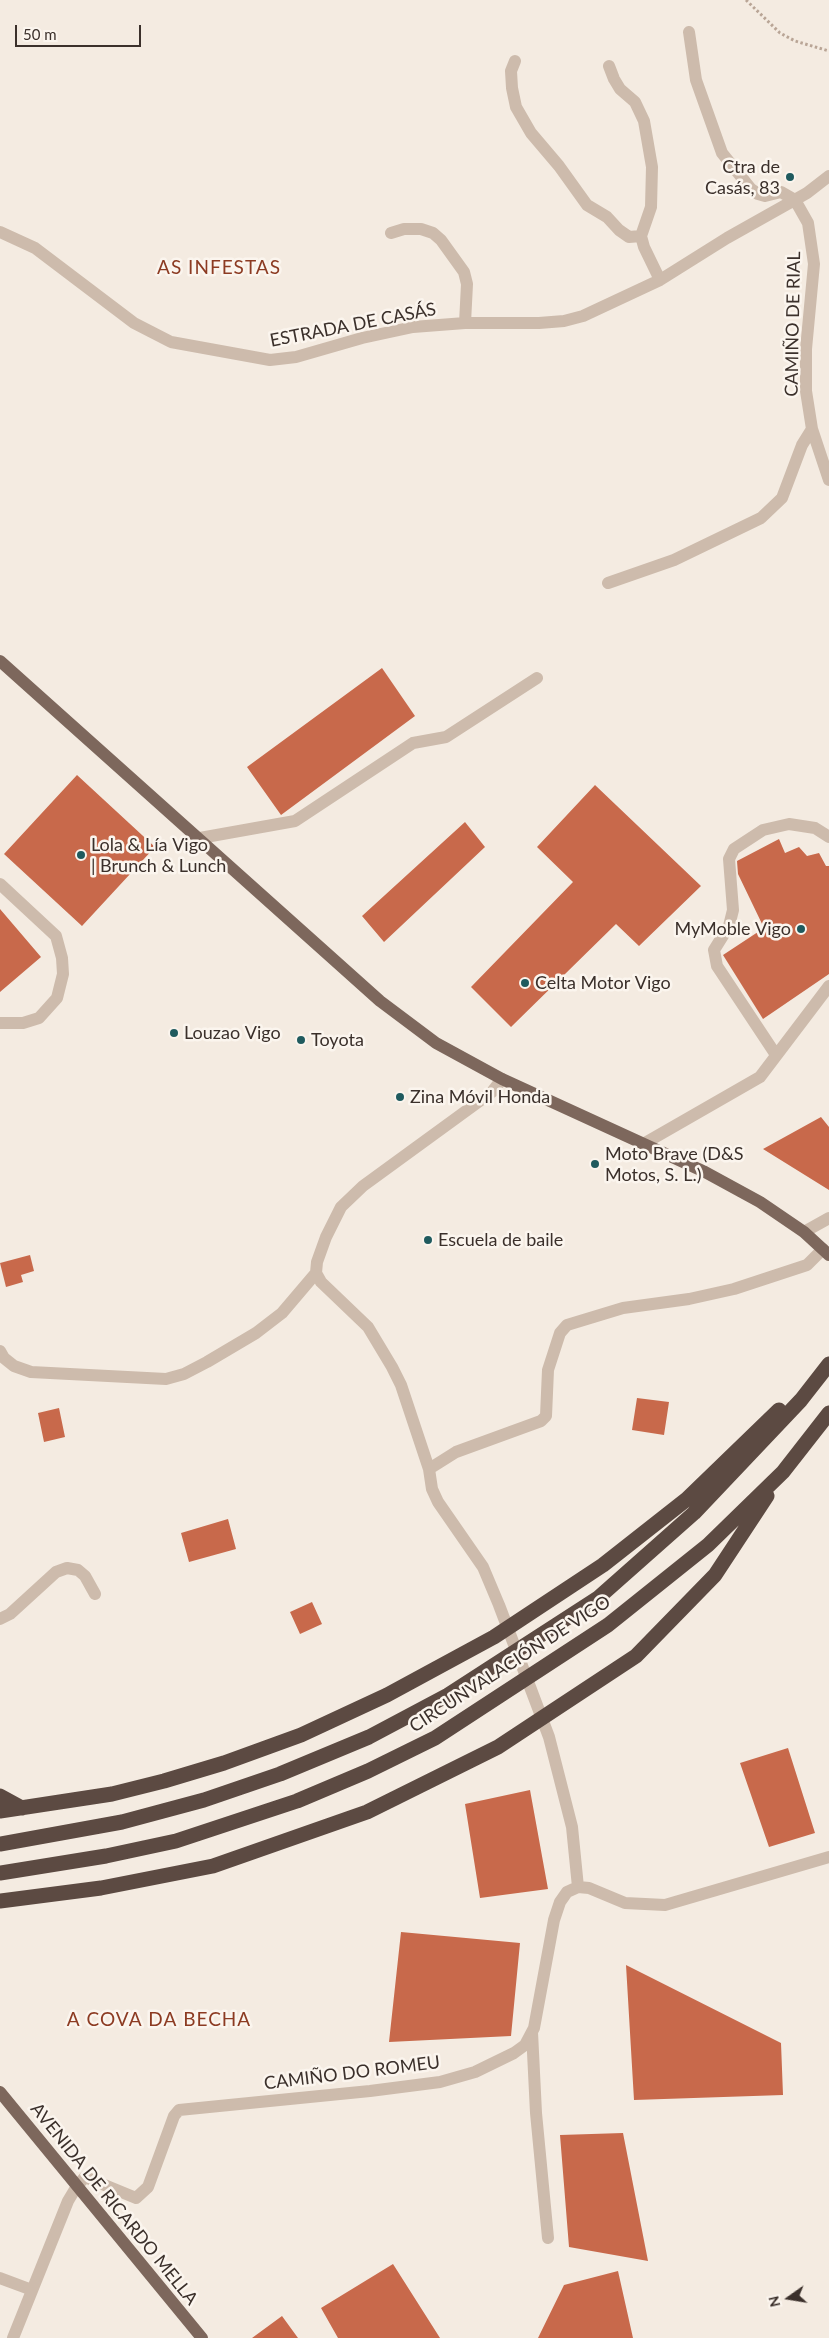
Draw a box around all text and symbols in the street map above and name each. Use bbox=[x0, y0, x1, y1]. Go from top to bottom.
scale bar bbox=[18, 15, 144, 47]
text: 50 m bbox=[23, 25, 57, 43]
place label: Ctra de Casás, 83 bbox=[705, 156, 780, 198]
marker: Ctra de Casás, 83 bbox=[784, 171, 796, 183]
street label: CAMIÑO DE RIAL bbox=[781, 251, 805, 397]
district label: AS INFESTAS bbox=[156, 257, 282, 279]
street label: ESTRADA DE CASÁS bbox=[268, 298, 438, 352]
place label: Lola & Lía Vigo | Brunch & Lunch bbox=[91, 834, 226, 876]
marker: Lola & Lía Vigo | Brunch & Lunch bbox=[75, 849, 87, 861]
place label: MyMoble Vigo bbox=[674, 918, 791, 940]
marker: MyMoble Vigo bbox=[795, 923, 807, 935]
place label: Celta Motor Vigo bbox=[535, 972, 671, 994]
marker: Celta Motor Vigo bbox=[519, 977, 531, 989]
place label: Louzao Vigo bbox=[184, 1022, 281, 1044]
marker: Louzao Vigo bbox=[168, 1027, 180, 1039]
place label: Toyota bbox=[311, 1029, 364, 1051]
marker: Toyota bbox=[295, 1034, 307, 1046]
place label: Zina Móvil Honda bbox=[410, 1086, 550, 1108]
marker: Zina Móvil Honda bbox=[394, 1091, 406, 1103]
place label: Moto Brave (D&S Motos, S. L.) bbox=[605, 1143, 744, 1186]
marker: Moto Brave (D&S Motos, S. L.) bbox=[589, 1158, 601, 1170]
place label: Escuela de baile bbox=[438, 1229, 563, 1251]
marker: Escuela de baile bbox=[422, 1234, 434, 1246]
street label: CIRCUNVALACIÓN DE VIGO bbox=[406, 1591, 614, 1737]
district label: A COVA DA BECHA bbox=[65, 2009, 253, 2031]
street label: CAMIÑO DO ROMEU bbox=[263, 2051, 441, 2095]
street label: AVENIDA DE RICARDO MELLA bbox=[26, 2099, 202, 2309]
north arrow bbox=[764, 2273, 814, 2323]
text: N bbox=[764, 2294, 783, 2309]

